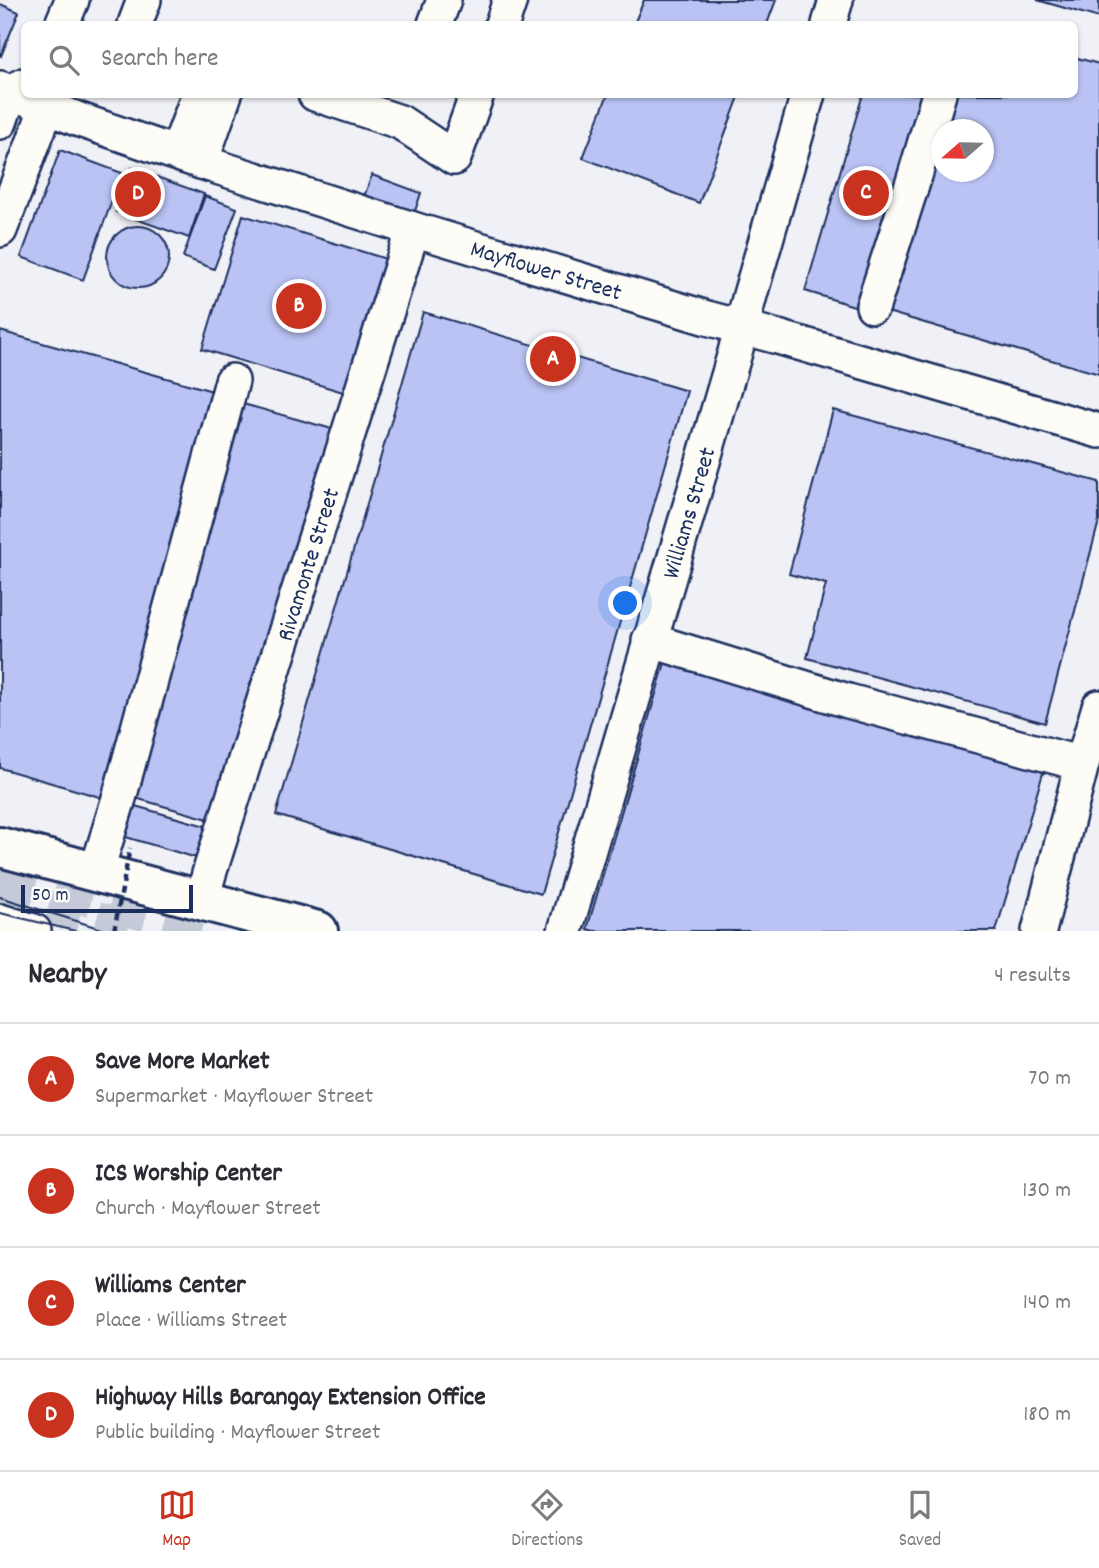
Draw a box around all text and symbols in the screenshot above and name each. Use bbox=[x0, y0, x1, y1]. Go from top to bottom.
search box bbox=[21, 21, 1078, 98]
icon: search bbox=[45, 41, 83, 79]
text: Search here bbox=[101, 41, 219, 78]
north arrow bbox=[931, 119, 994, 182]
pin: C bbox=[843, 167, 889, 219]
pin: D bbox=[115, 168, 161, 220]
street label: Mayflower Street bbox=[466, 233, 626, 311]
pin: B bbox=[276, 280, 322, 332]
pin: A bbox=[530, 333, 576, 385]
street label: Williams Street bbox=[655, 443, 726, 583]
street label: Rivamonte Street bbox=[270, 484, 350, 646]
your location bbox=[608, 586, 642, 620]
scale bar bbox=[21, 882, 192, 914]
text: 50 m bbox=[32, 883, 69, 910]
text: Nearby bbox=[28, 955, 106, 998]
text: 4 results bbox=[994, 960, 1071, 993]
text: Save More Market bbox=[95, 1044, 270, 1081]
text: A bbox=[45, 1063, 57, 1096]
text: 70 m bbox=[1029, 1063, 1071, 1096]
text: Supermarket · Mayflower Street bbox=[95, 1081, 373, 1114]
text: ICS Worship Center bbox=[95, 1156, 282, 1193]
text: B bbox=[46, 1175, 56, 1208]
text: 130 m bbox=[1022, 1175, 1071, 1208]
text: Church · Mayflower Street bbox=[95, 1193, 321, 1226]
text: Williams Center bbox=[95, 1268, 246, 1305]
text: C bbox=[45, 1287, 57, 1320]
text: 140 m bbox=[1023, 1287, 1071, 1320]
text: Place · Williams Street bbox=[95, 1305, 287, 1338]
text: Highway Hills Barangay Extension Office bbox=[95, 1380, 486, 1417]
text: D bbox=[45, 1399, 57, 1432]
text: 180 m bbox=[1023, 1399, 1071, 1432]
text: Public building · Mayflower Street bbox=[95, 1417, 380, 1450]
tab: Map bbox=[158, 1486, 196, 1555]
tab: Directions bbox=[511, 1486, 583, 1555]
tab: Saved bbox=[899, 1486, 941, 1555]

